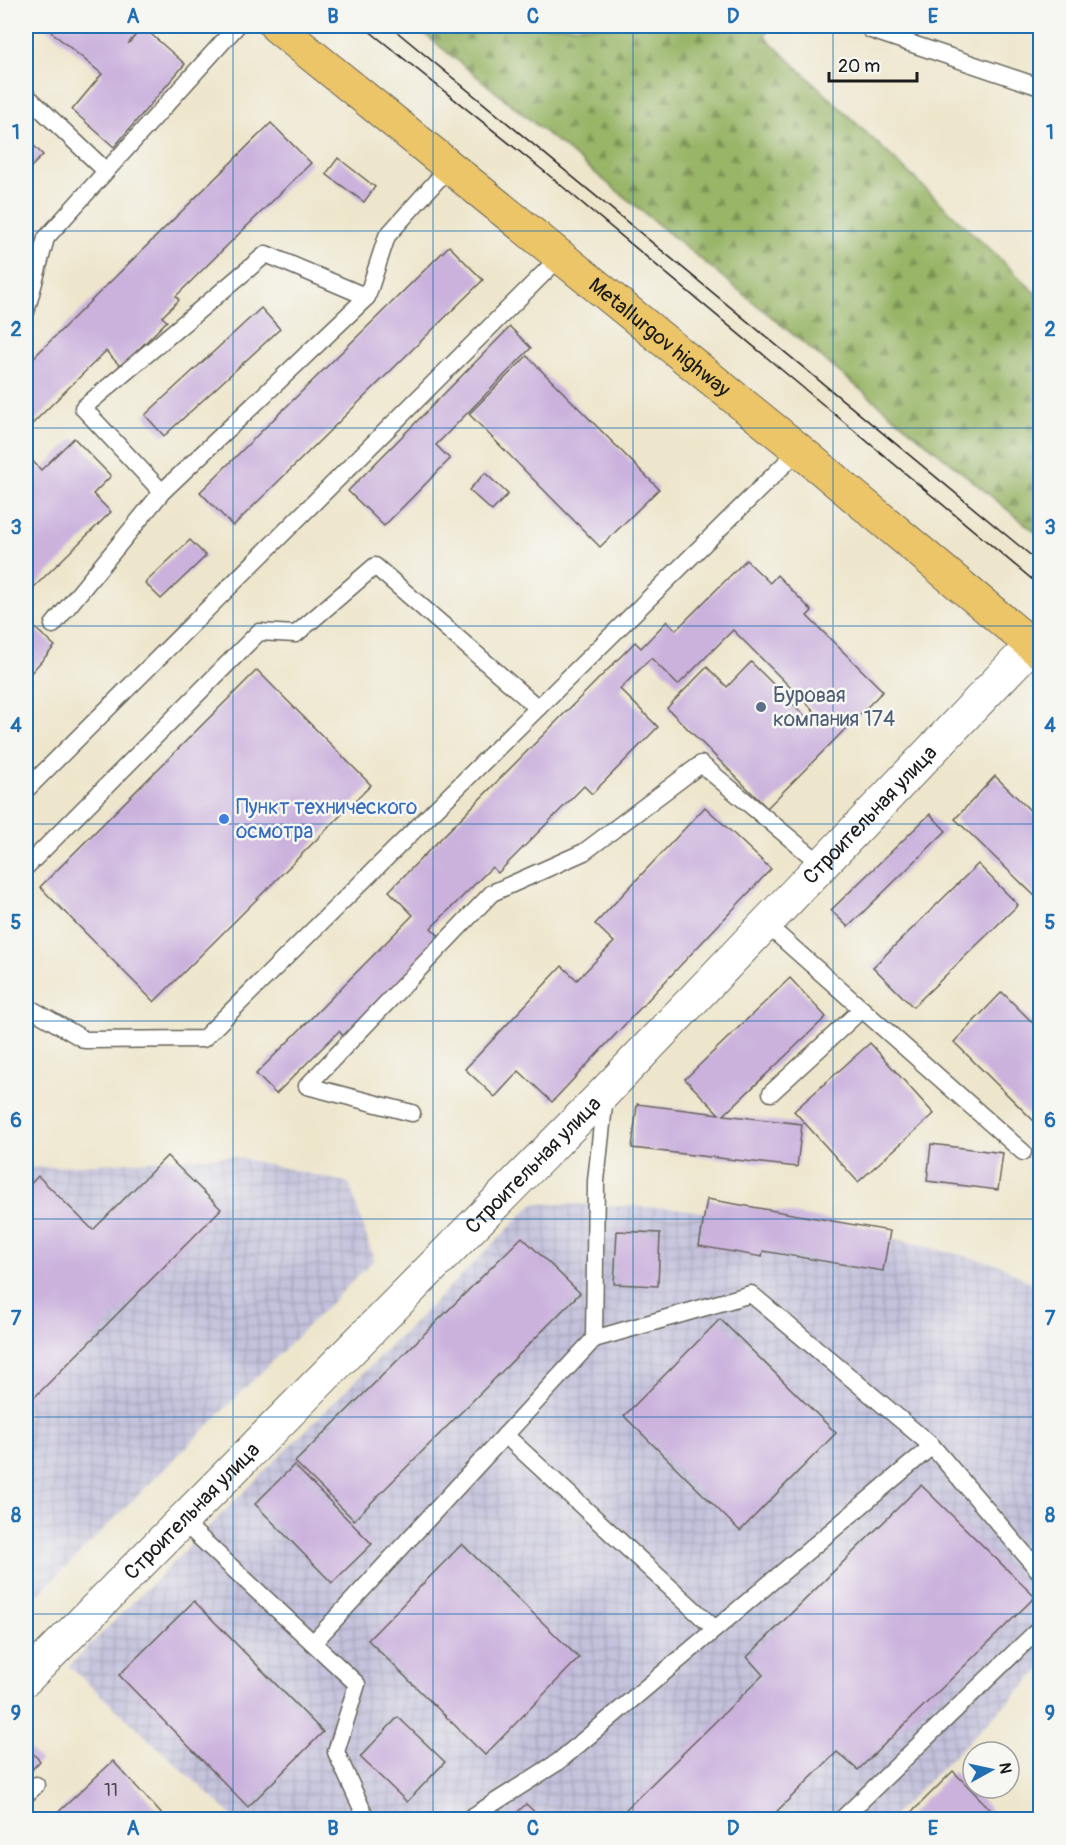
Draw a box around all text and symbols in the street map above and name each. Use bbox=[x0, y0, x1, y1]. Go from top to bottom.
text: A bbox=[127, 4, 140, 29]
text: B bbox=[327, 4, 339, 29]
text: C bbox=[527, 4, 539, 29]
text: D bbox=[727, 4, 740, 29]
text: E bbox=[928, 4, 939, 29]
scale bar bbox=[829, 45, 918, 83]
text: 20 m bbox=[838, 55, 880, 78]
text: 1 bbox=[12, 120, 20, 145]
text: 1 bbox=[1046, 120, 1054, 145]
street label: Metallurgov highway bbox=[583, 272, 736, 403]
text: 2 bbox=[10, 317, 22, 342]
text: 2 bbox=[1044, 317, 1056, 342]
text: 3 bbox=[10, 515, 22, 540]
text: 3 bbox=[1044, 515, 1056, 540]
place label: Буровая компания 174 bbox=[773, 682, 895, 733]
marker: Буровая компания 174 bbox=[754, 700, 768, 714]
text: 4 bbox=[10, 713, 22, 738]
text: 4 bbox=[1044, 713, 1056, 738]
street label: Строительная улица bbox=[797, 740, 943, 890]
place label: Пункт технического осмотра bbox=[236, 794, 417, 845]
marker: Пункт технического осмотра bbox=[217, 812, 231, 826]
text: 5 bbox=[11, 910, 22, 935]
text: 5 bbox=[1045, 910, 1056, 935]
street label: Строительная улица bbox=[460, 1091, 607, 1240]
text: 6 bbox=[10, 1108, 22, 1133]
text: 6 bbox=[1044, 1108, 1056, 1133]
text: 7 bbox=[11, 1306, 22, 1331]
text: 7 bbox=[1045, 1306, 1056, 1331]
street label: Строительная улица bbox=[118, 1437, 266, 1586]
text: 8 bbox=[11, 1503, 21, 1528]
text: 8 bbox=[1045, 1503, 1055, 1528]
text: 9 bbox=[11, 1701, 21, 1726]
text: 9 bbox=[1045, 1701, 1055, 1726]
north arrow bbox=[961, 1740, 1021, 1800]
text: N bbox=[994, 1761, 1016, 1775]
house number: 11 bbox=[104, 1779, 118, 1802]
text: A bbox=[127, 1816, 140, 1841]
text: B bbox=[327, 1816, 339, 1841]
text: C bbox=[527, 1816, 539, 1841]
text: D bbox=[727, 1816, 740, 1841]
text: E bbox=[928, 1816, 939, 1841]

